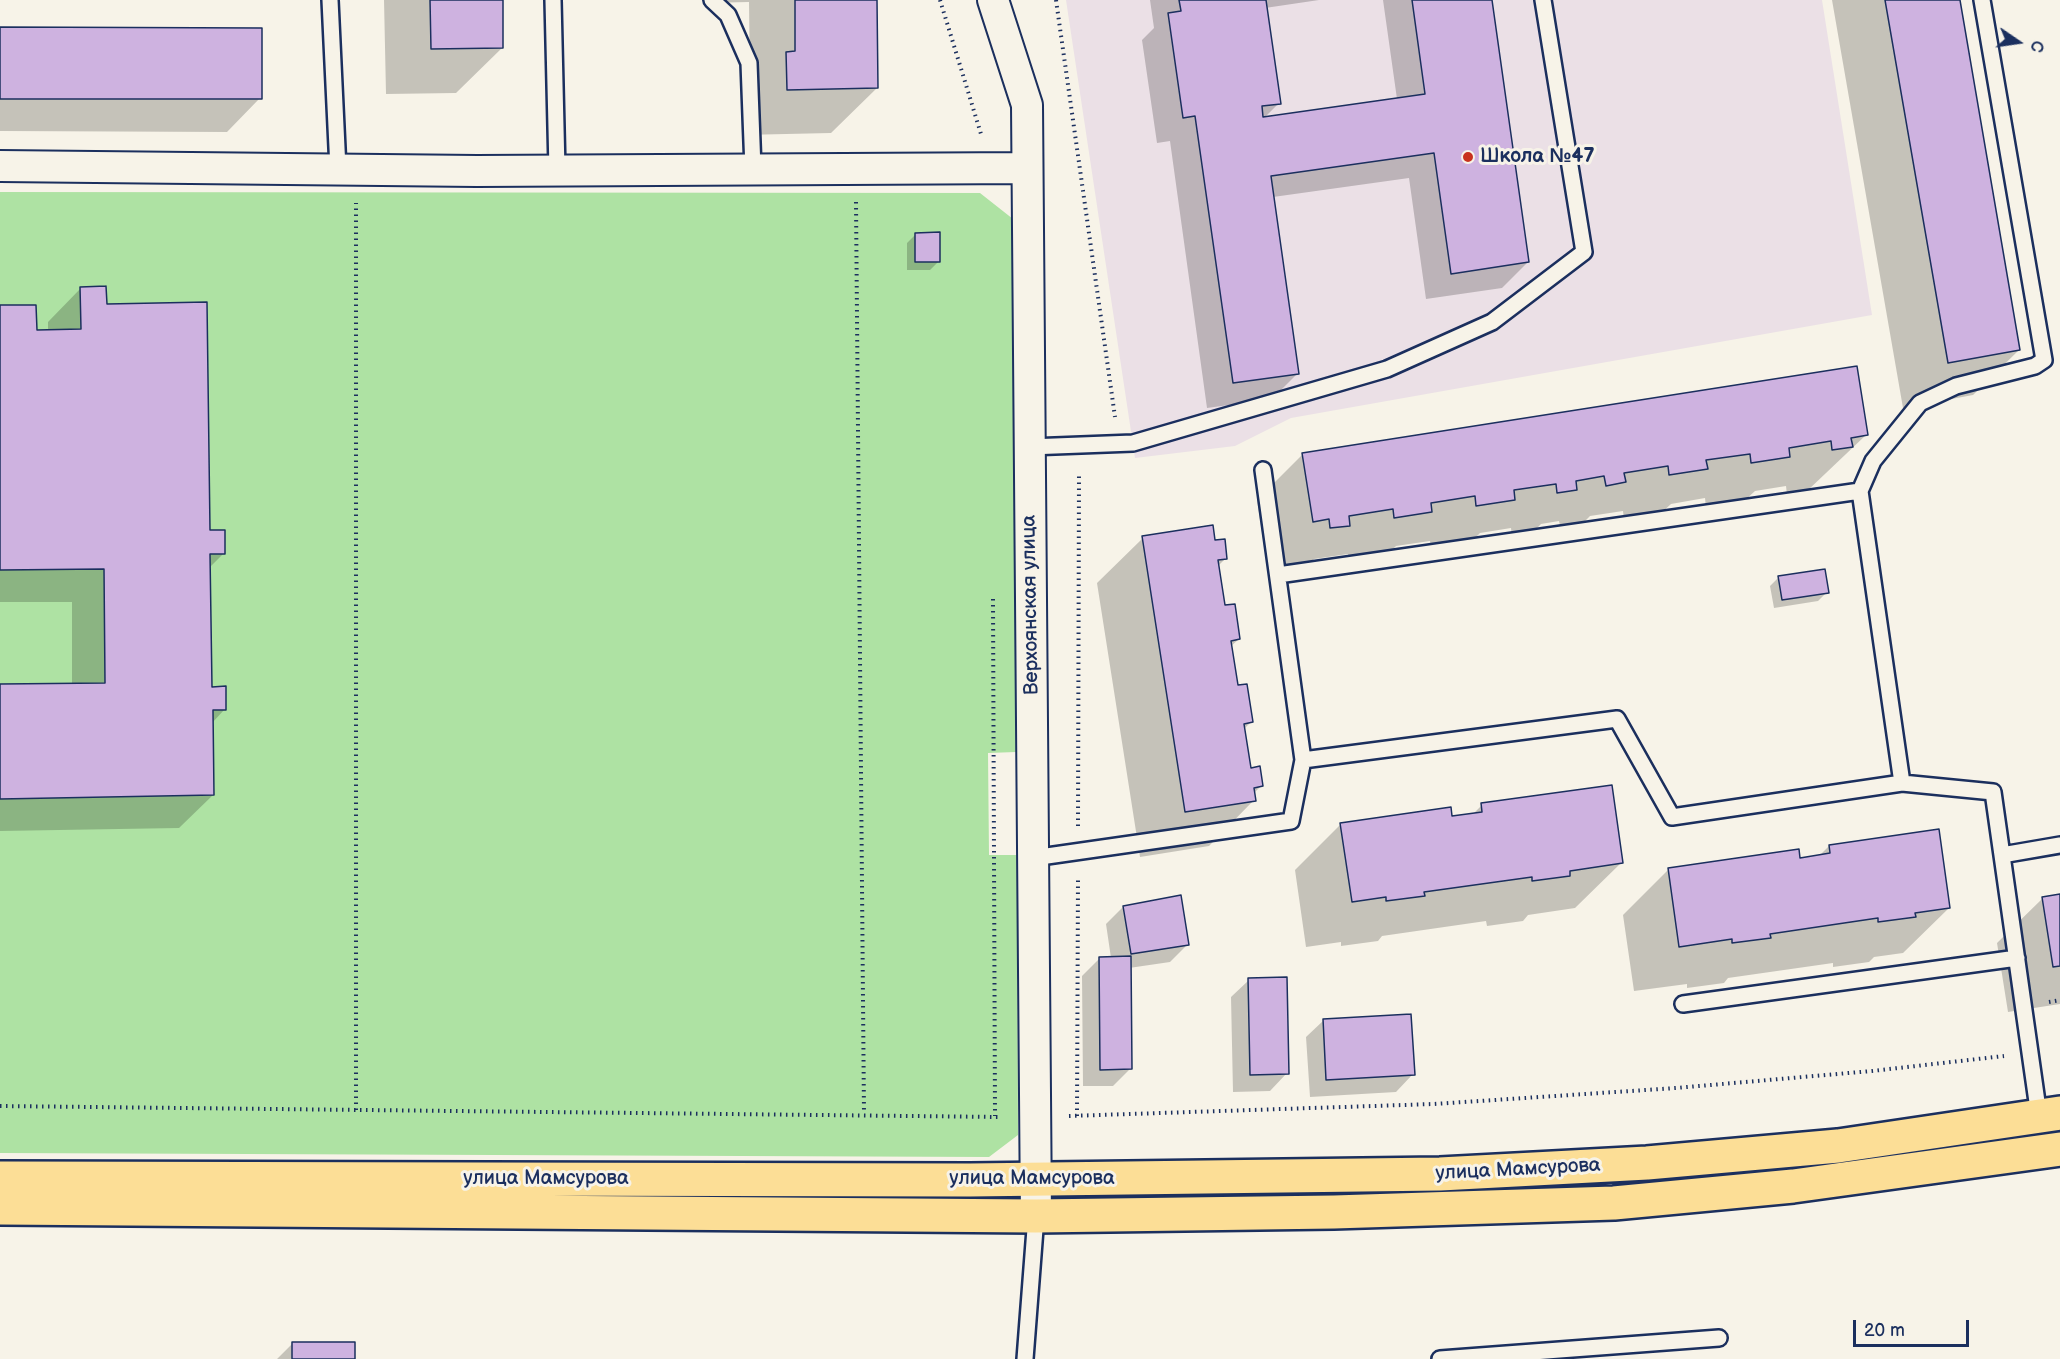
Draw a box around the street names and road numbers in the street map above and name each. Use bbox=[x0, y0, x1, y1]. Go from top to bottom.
street label: Верхоянская улица bbox=[1017, 515, 1045, 695]
street label: улица Мамсурова bbox=[1435, 1154, 1601, 1186]
street label: улица Мамсурова bbox=[463, 1167, 629, 1191]
street label: улица Мамсурова bbox=[949, 1167, 1115, 1191]

